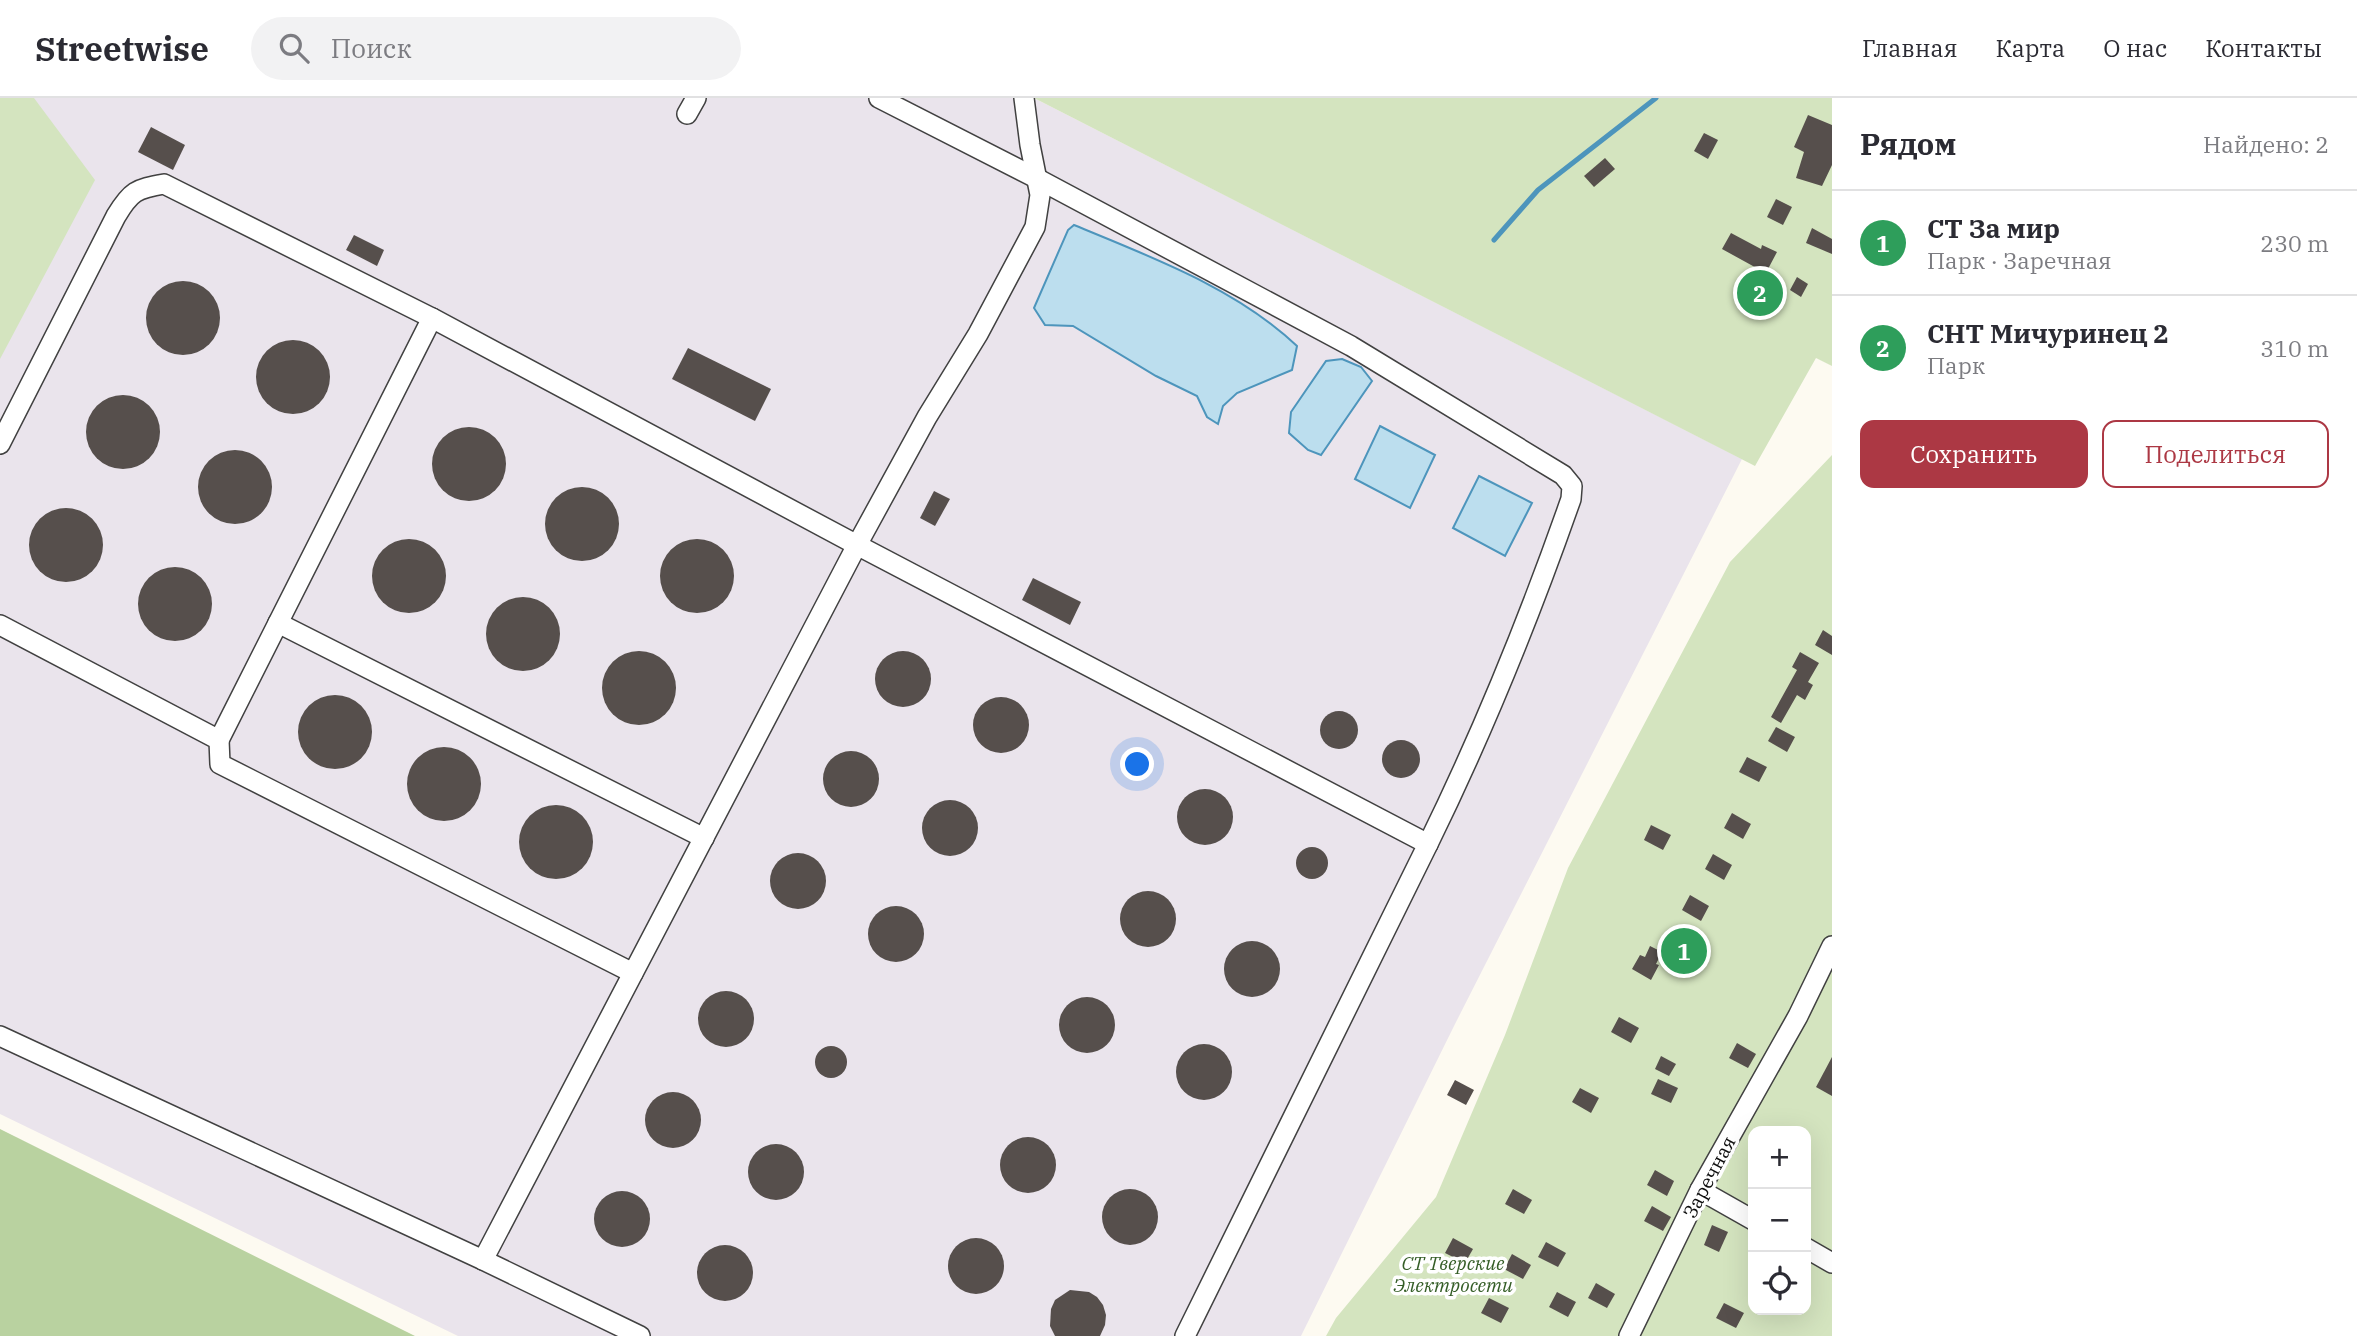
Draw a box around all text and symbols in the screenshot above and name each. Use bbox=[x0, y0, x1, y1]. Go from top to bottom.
search box bbox=[251, 17, 741, 80]
text: Streetwise bbox=[35, 27, 209, 70]
icon: search bbox=[275, 29, 313, 67]
text: Поиск bbox=[331, 31, 412, 65]
text: Главная bbox=[1862, 32, 1958, 64]
text: Карта bbox=[1996, 32, 2065, 64]
text: О нас bbox=[2103, 32, 2167, 64]
text: Контакты bbox=[2205, 32, 2322, 64]
text: Рядом bbox=[1860, 124, 1956, 163]
text: Найдено: 2 bbox=[2203, 129, 2329, 159]
text: СТ За мир bbox=[1927, 211, 2060, 245]
text: 1 bbox=[1876, 228, 1890, 258]
text: 230 m bbox=[2260, 228, 2329, 258]
text: Парк · Заречная bbox=[1927, 245, 2112, 275]
pin: 2 bbox=[1737, 267, 1783, 319]
text: СНТ Мичуринец 2 bbox=[1927, 316, 2169, 350]
text: 2 bbox=[1876, 333, 1890, 363]
text: 310 m bbox=[2260, 333, 2329, 363]
text: Парк bbox=[1927, 350, 1985, 380]
button: Сохранить bbox=[1860, 420, 2088, 488]
button: Поделиться bbox=[2102, 420, 2329, 488]
your location bbox=[1120, 747, 1154, 781]
pin: 1 bbox=[1661, 925, 1707, 977]
map controls bbox=[1748, 1126, 1811, 1315]
button: + bbox=[1748, 1126, 1811, 1189]
street label: Заречная bbox=[1677, 1132, 1741, 1222]
button: − bbox=[1748, 1189, 1811, 1252]
park label: СТ Тверские Электросети bbox=[1393, 1251, 1513, 1297]
button: locate bbox=[1748, 1252, 1811, 1315]

